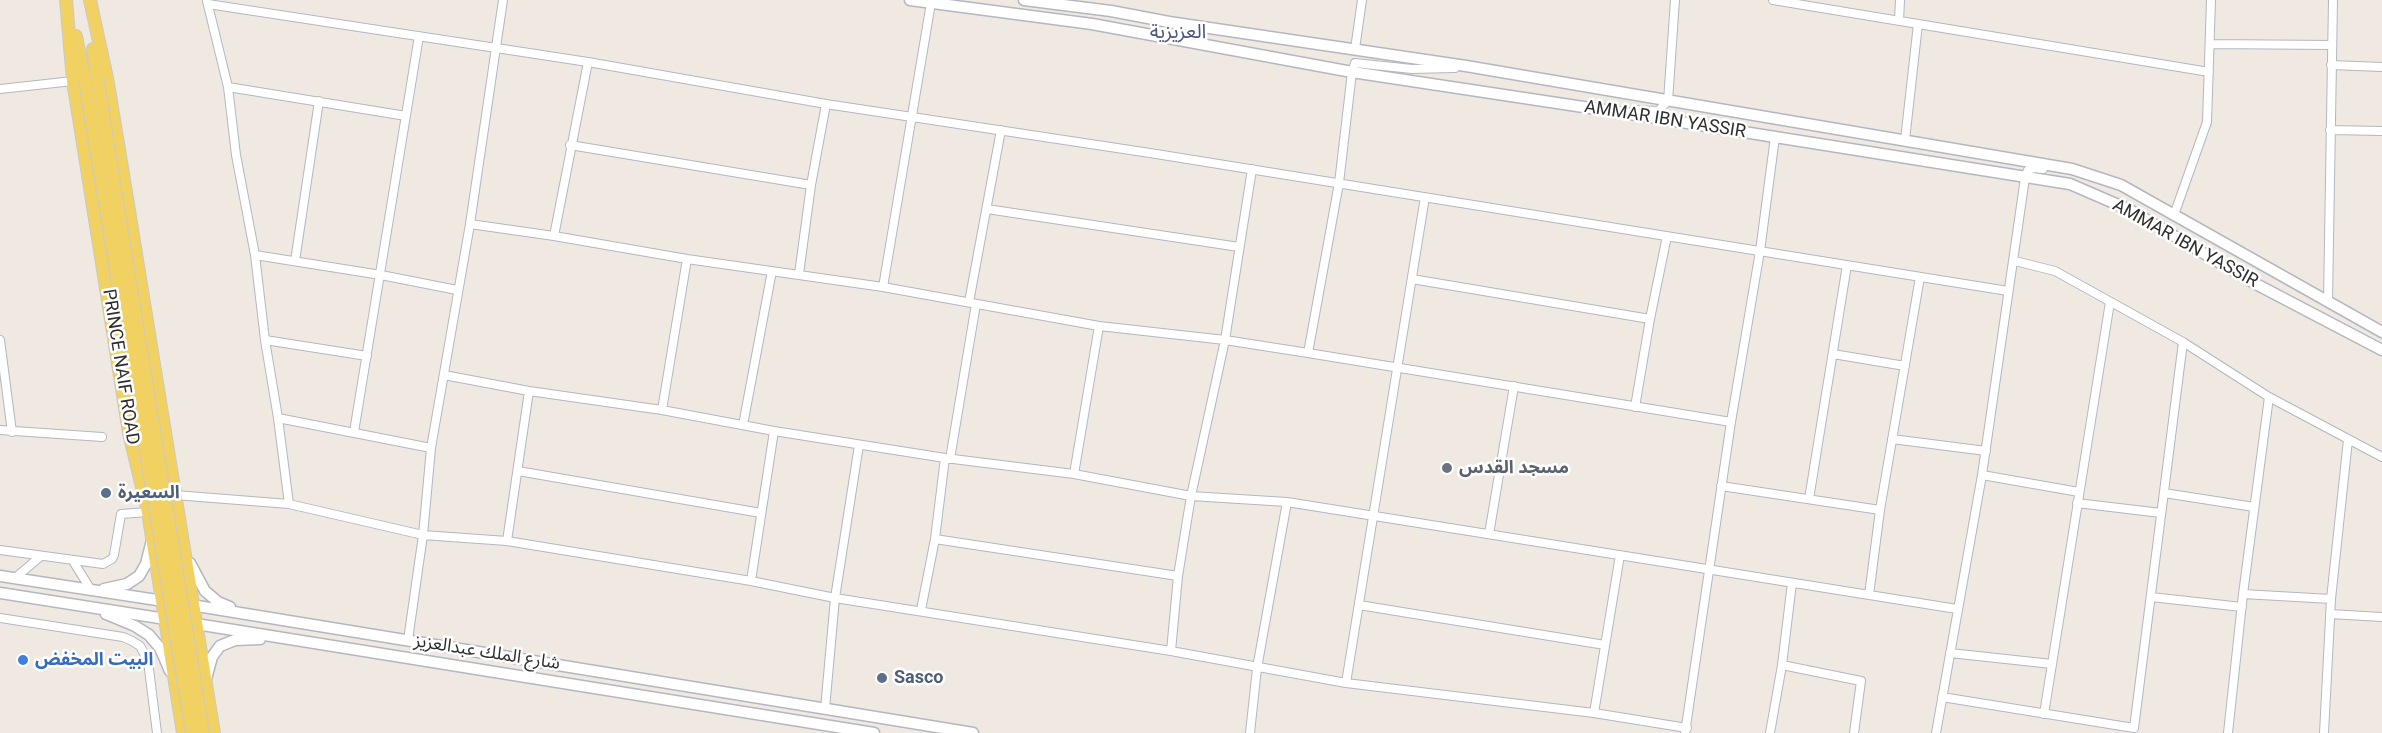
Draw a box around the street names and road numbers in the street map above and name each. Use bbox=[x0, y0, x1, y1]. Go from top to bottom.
street label: AMMAR IBN YASSIR bbox=[1583, 97, 1747, 143]
street label: AMMAR IBN YASSIR bbox=[2108, 195, 2262, 293]
street label: PRINCE NAIF ROAD bbox=[97, 288, 143, 446]
street label: شارع الملك عبدالعزيز bbox=[412, 631, 562, 675]

